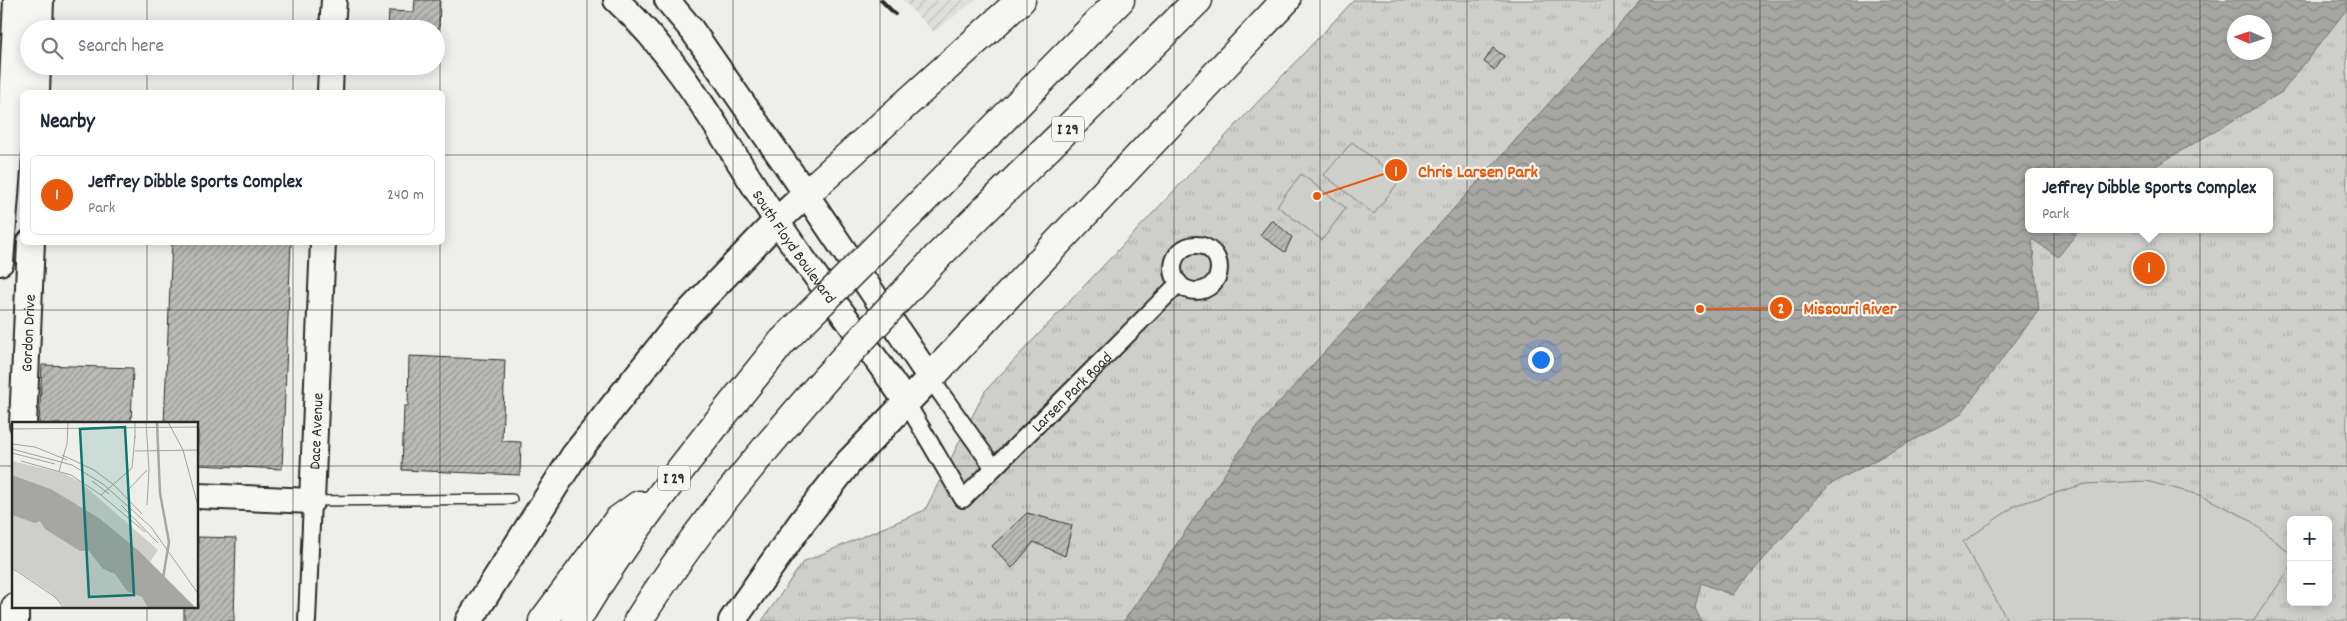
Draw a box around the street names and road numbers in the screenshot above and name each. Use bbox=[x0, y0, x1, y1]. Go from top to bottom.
road number: I 29 bbox=[1052, 116, 1084, 142]
street label: South Floyd Boulevard bbox=[745, 186, 841, 309]
street label: Gordon Drive bbox=[16, 294, 43, 373]
street label: Larsen Park Road bbox=[1027, 347, 1118, 438]
street label: Dace Avenue bbox=[304, 392, 331, 470]
road number: I 29 bbox=[658, 466, 690, 490]

